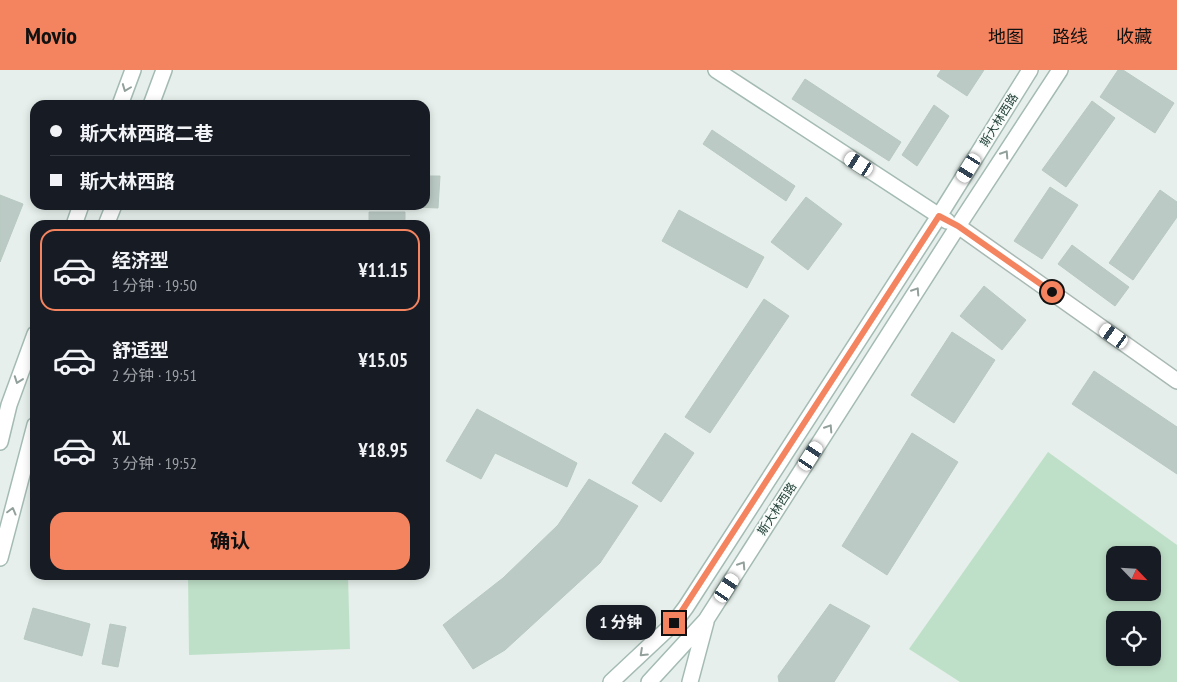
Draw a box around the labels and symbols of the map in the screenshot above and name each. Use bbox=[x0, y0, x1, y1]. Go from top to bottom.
one-way arrow bbox=[122, 83, 132, 91]
street label: 斯大林西路 bbox=[976, 90, 1021, 149]
car bbox=[842, 150, 875, 178]
car bbox=[954, 151, 983, 185]
one-way arrow bbox=[999, 151, 1008, 160]
route start bbox=[1041, 281, 1063, 303]
one-way arrow bbox=[910, 287, 920, 296]
car bbox=[1097, 321, 1130, 351]
one-way arrow bbox=[14, 375, 24, 384]
one-way arrow bbox=[823, 424, 832, 433]
car bbox=[796, 439, 825, 473]
street label: 斯大林西路 bbox=[754, 479, 799, 538]
one-way arrow bbox=[7, 507, 17, 516]
north arrow bbox=[1106, 546, 1161, 601]
one-way arrow bbox=[735, 561, 745, 570]
car bbox=[712, 571, 741, 605]
callout: 1 分钟 bbox=[586, 606, 656, 640]
route end bbox=[663, 612, 685, 634]
one-way arrow bbox=[640, 647, 649, 656]

